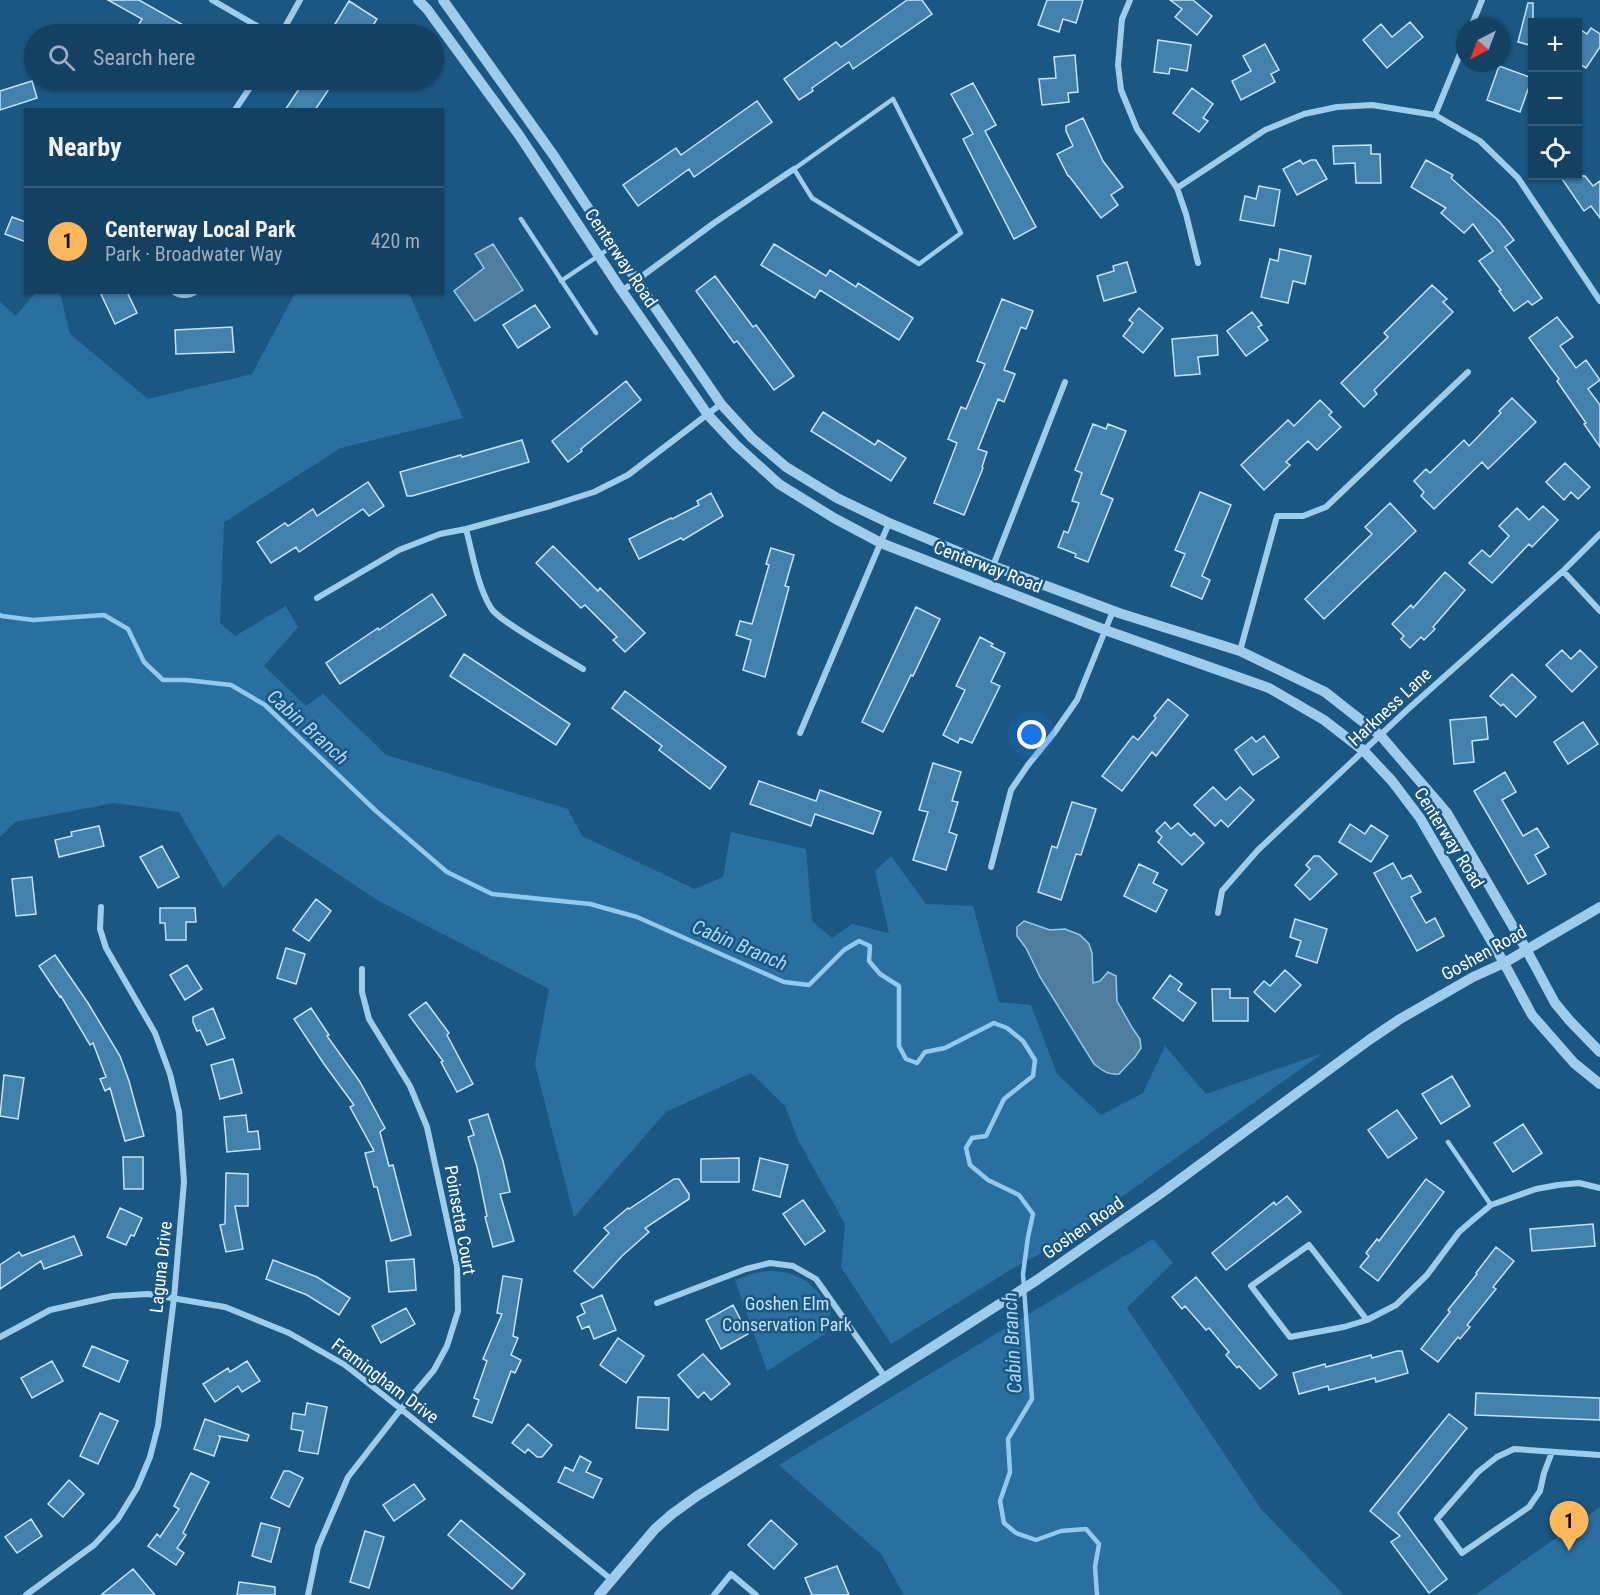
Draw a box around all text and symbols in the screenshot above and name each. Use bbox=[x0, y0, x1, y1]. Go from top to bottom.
north arrow bbox=[1456, 18, 1510, 72]
map controls bbox=[1528, 18, 1582, 180]
button: + bbox=[1528, 18, 1582, 72]
search box bbox=[24, 24, 444, 90]
icon: search bbox=[45, 41, 78, 74]
text: Search here bbox=[93, 45, 195, 70]
button: − bbox=[1528, 72, 1582, 126]
button: locate bbox=[1528, 126, 1582, 180]
text: Nearby bbox=[48, 132, 122, 162]
street label: Centerway Road bbox=[581, 204, 662, 311]
text: Centerway Local Park bbox=[105, 217, 296, 242]
text: 1 bbox=[62, 229, 73, 253]
text: 420 m bbox=[371, 229, 420, 253]
text: Park · Broadwater Way bbox=[105, 242, 282, 266]
street label: Centerway Road bbox=[931, 536, 1045, 597]
street label: Harkness Lane bbox=[1344, 663, 1435, 750]
water label: Cabin Branch bbox=[262, 684, 354, 770]
your location bbox=[1017, 720, 1046, 749]
street label: Centerway Road bbox=[1410, 784, 1489, 892]
water label: Cabin Branch bbox=[689, 914, 791, 976]
street label: Goshen Road bbox=[1438, 921, 1530, 985]
street label: Poinsetta Court bbox=[441, 1163, 480, 1276]
street label: Goshen Road bbox=[1038, 1192, 1127, 1263]
street label: Laguna Drive bbox=[145, 1220, 176, 1314]
water label: Cabin Branch bbox=[997, 1292, 1027, 1394]
park label: Goshen Elm Conservation Park bbox=[722, 1293, 852, 1335]
street label: Framingham Drive bbox=[328, 1334, 443, 1428]
pin: 1 bbox=[1550, 1502, 1588, 1551]

